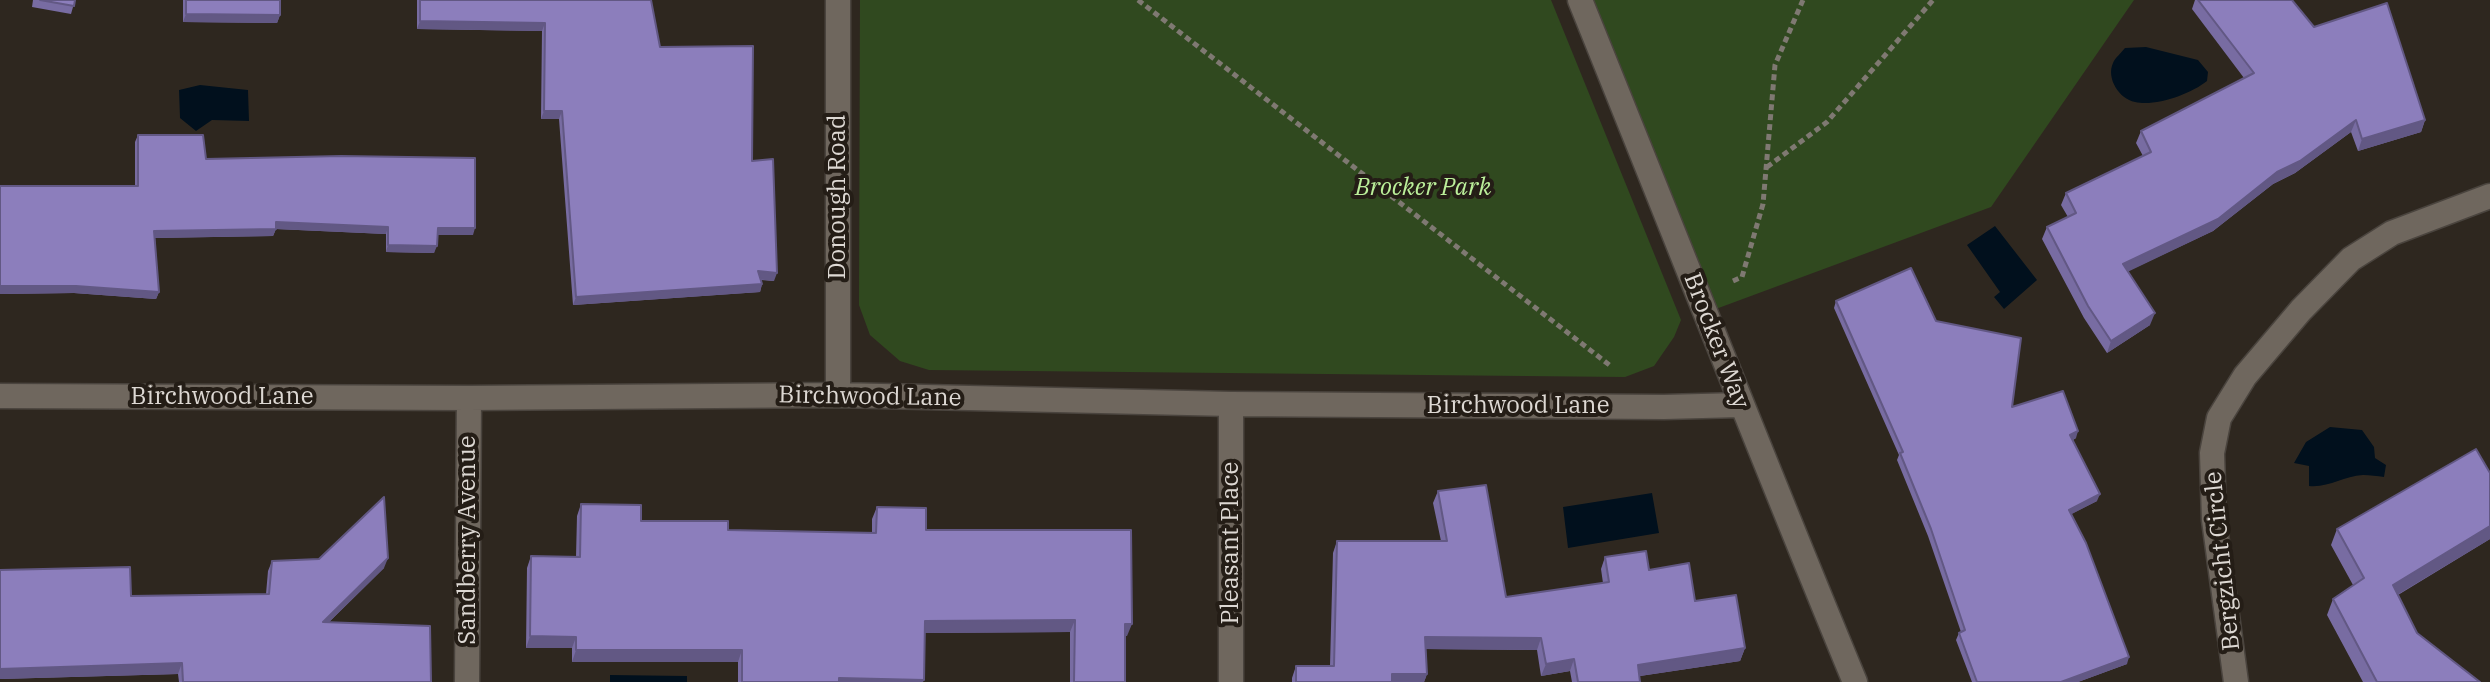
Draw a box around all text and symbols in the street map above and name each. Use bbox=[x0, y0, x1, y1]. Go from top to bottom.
street label: Donough Road bbox=[824, 114, 852, 280]
park label: Brocker Park bbox=[1355, 174, 1491, 202]
street label: Brocker Way bbox=[1677, 269, 1755, 413]
street label: Birchwood Lane bbox=[778, 381, 962, 413]
street label: Birchwood Lane bbox=[130, 383, 314, 411]
street label: Birchwood Lane bbox=[1426, 392, 1610, 420]
street label: Sandberry Avenue bbox=[454, 435, 482, 645]
street label: Pleasant Place bbox=[1217, 462, 1245, 624]
street label: Bergzicht Circle bbox=[2199, 470, 2247, 652]

